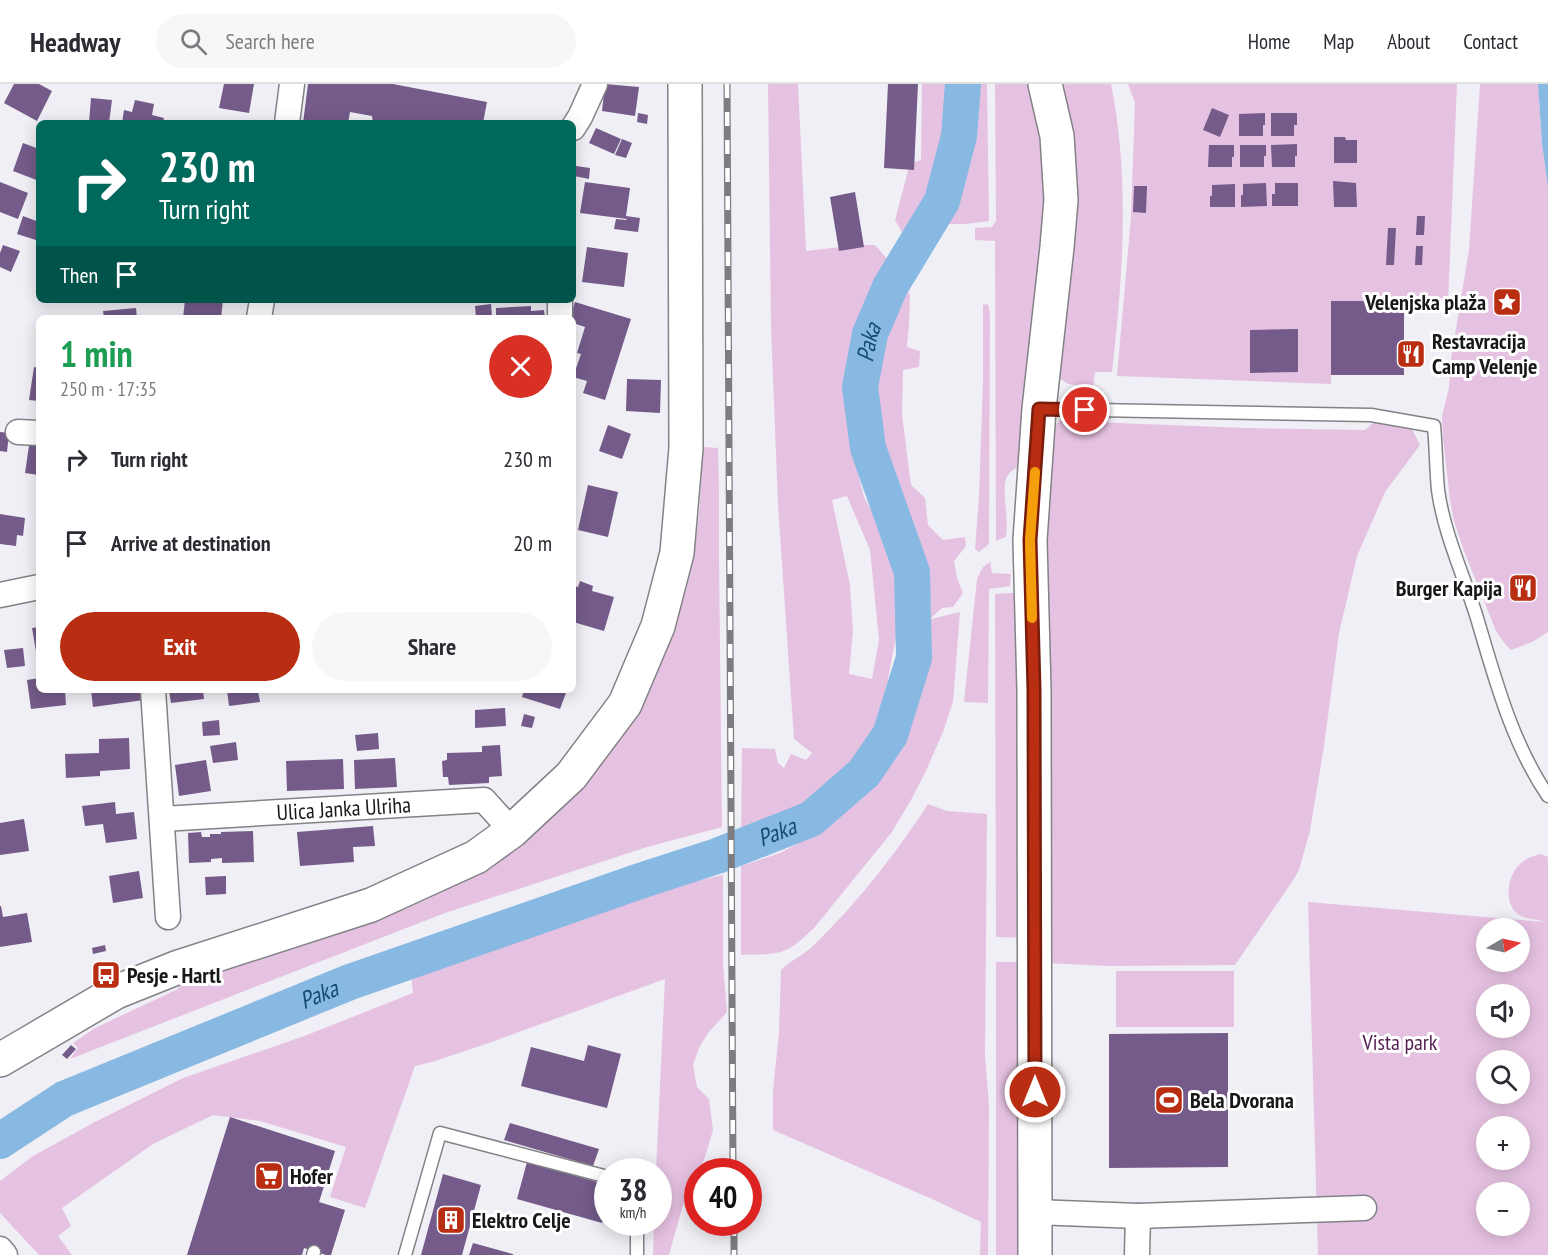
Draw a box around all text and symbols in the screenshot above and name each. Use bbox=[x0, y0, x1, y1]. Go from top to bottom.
search box bbox=[156, 14, 576, 68]
text: Headway bbox=[30, 23, 120, 60]
icon: search bbox=[177, 25, 210, 58]
text: Search here bbox=[225, 27, 315, 55]
text: Home bbox=[1248, 28, 1290, 55]
text: Map bbox=[1323, 28, 1354, 55]
text: About bbox=[1387, 28, 1430, 55]
text: Contact bbox=[1463, 28, 1518, 55]
text: 230 m bbox=[159, 139, 256, 194]
icon: right bbox=[60, 144, 138, 222]
text: Turn right bbox=[159, 192, 250, 226]
icon: arrive bbox=[110, 258, 143, 291]
text: Then bbox=[60, 261, 98, 289]
place icon: Velenjska plaža bbox=[1491, 286, 1523, 318]
place label: Velenjska plaža bbox=[1364, 288, 1486, 316]
water label: Paka bbox=[849, 317, 889, 364]
place label: Restavracija Camp Velenje bbox=[1432, 327, 1537, 380]
text: 1 min bbox=[60, 330, 133, 377]
button: close bbox=[489, 335, 552, 398]
restaurant icon: Restavracija Camp Velenje bbox=[1395, 338, 1427, 370]
text: 250 m · 17:35 bbox=[60, 376, 157, 402]
pin bbox=[1059, 384, 1110, 435]
icon: arrive bbox=[1068, 393, 1101, 426]
icon: right bbox=[60, 443, 93, 476]
text: Turn right bbox=[111, 445, 188, 473]
text: 230 m bbox=[503, 445, 552, 473]
icon: arrive bbox=[60, 527, 93, 560]
text: Arrive at destination bbox=[111, 529, 271, 557]
text: 20 m bbox=[513, 529, 552, 557]
restaurant icon: Burger Kapija bbox=[1507, 572, 1539, 604]
place label: Burger Kapija bbox=[1396, 574, 1502, 602]
button: Exit bbox=[60, 612, 300, 681]
button: Share bbox=[312, 612, 552, 681]
street label: Ulica Janka Ulriha bbox=[276, 790, 412, 826]
water label: Paka bbox=[753, 810, 802, 853]
north arrow bbox=[1476, 918, 1530, 972]
map controls bbox=[1476, 918, 1530, 1236]
bus stop icon: Pesje - Hartl bbox=[90, 959, 122, 991]
place label: Pesje - Hartl bbox=[127, 961, 222, 989]
water label: Paka bbox=[295, 972, 344, 1016]
button: sound bbox=[1476, 984, 1530, 1038]
park label: Vista park bbox=[1362, 1028, 1438, 1056]
button: search bbox=[1476, 1050, 1530, 1104]
position arrow bbox=[1003, 1060, 1067, 1124]
sports icon: Bela Dvorana bbox=[1153, 1084, 1185, 1116]
place label: Bela Dvorana bbox=[1190, 1086, 1294, 1114]
button: + bbox=[1476, 1116, 1530, 1170]
speed limit sign: 40 bbox=[684, 1158, 762, 1236]
supermarket icon: Hofer bbox=[253, 1160, 285, 1192]
place label: Hofer bbox=[290, 1162, 334, 1190]
text: 38 bbox=[619, 1170, 647, 1209]
button: − bbox=[1476, 1182, 1530, 1236]
text: km/h bbox=[620, 1203, 646, 1222]
building icon: Elektro Celje bbox=[435, 1204, 467, 1236]
place label: Elektro Celje bbox=[472, 1206, 571, 1234]

